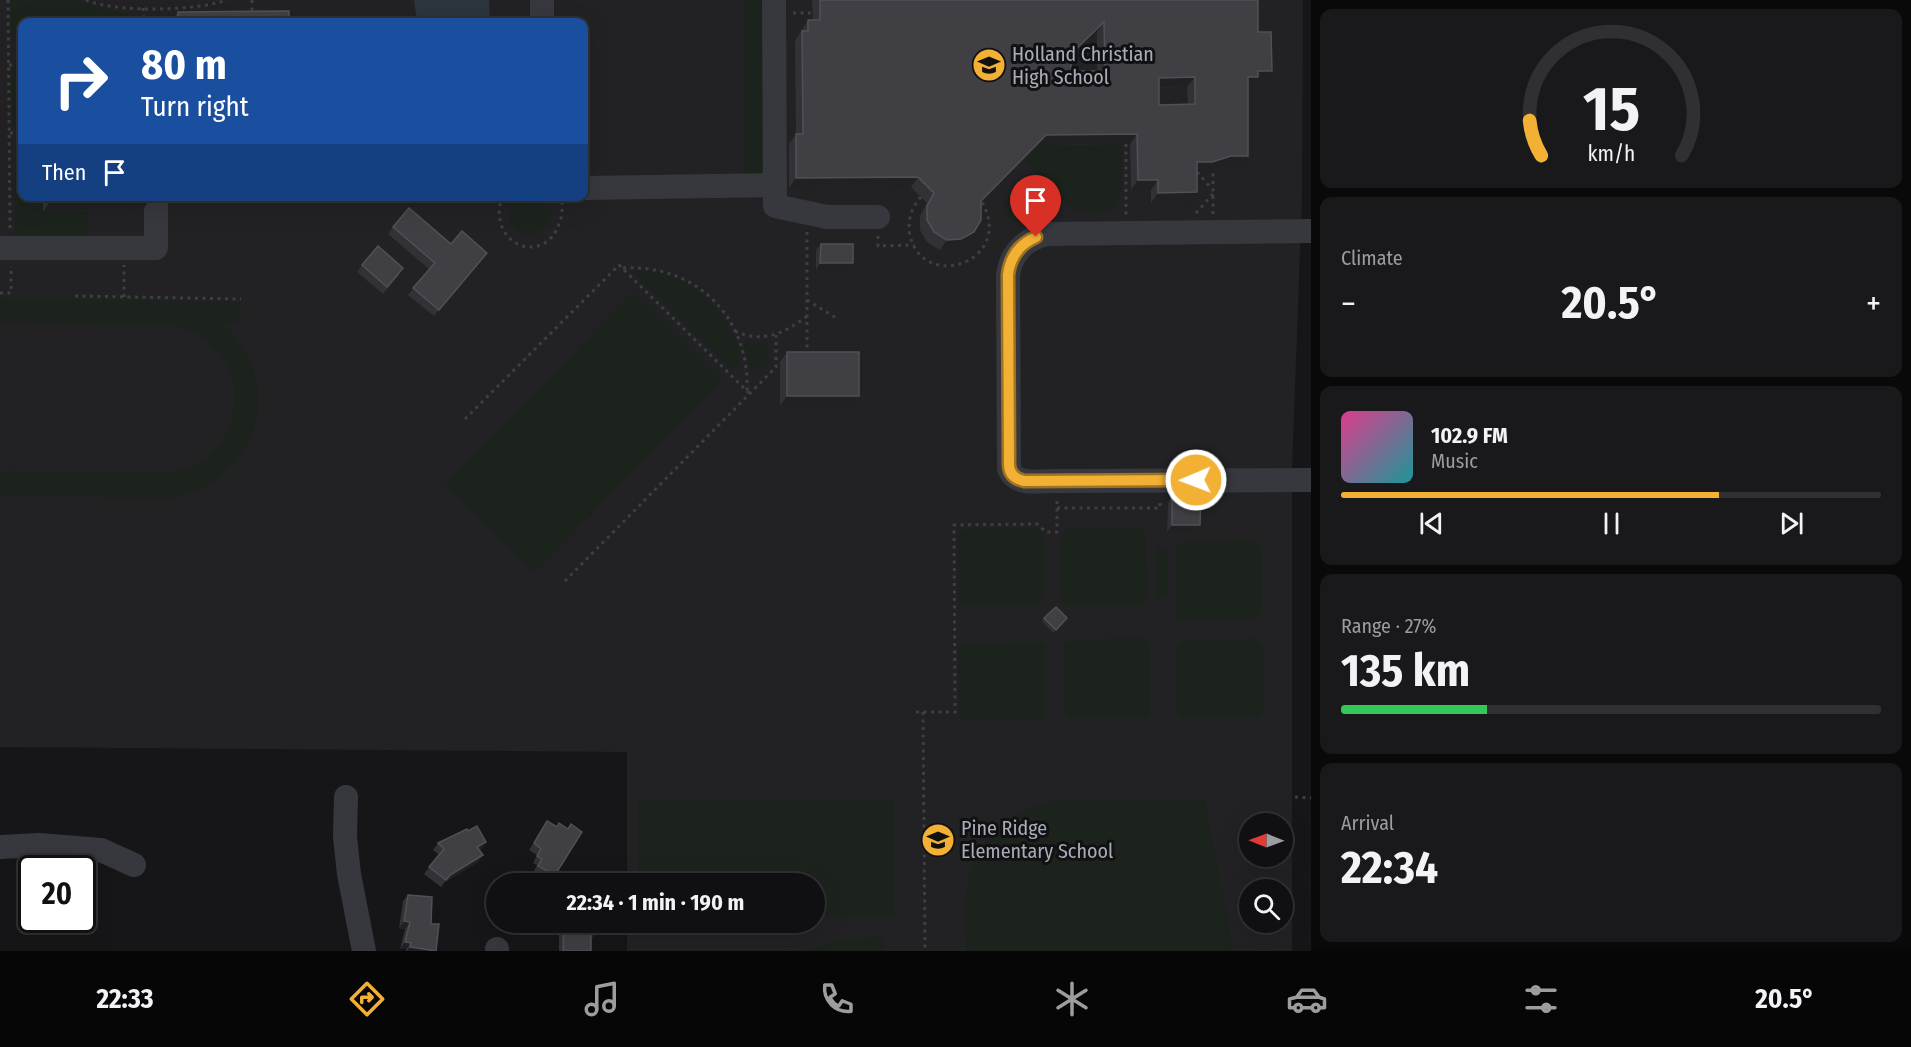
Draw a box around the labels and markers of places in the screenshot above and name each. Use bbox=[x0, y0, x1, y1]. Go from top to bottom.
place label: Holland Christian High School bbox=[1012, 42, 1154, 89]
school or university icon: Holland Christian High School bbox=[971, 47, 1007, 83]
pin bbox=[1010, 175, 1061, 237]
place label: Pine Ridge Elementary School bbox=[961, 816, 1113, 863]
school or university icon: Pine Ridge Elementary School bbox=[920, 822, 956, 858]

